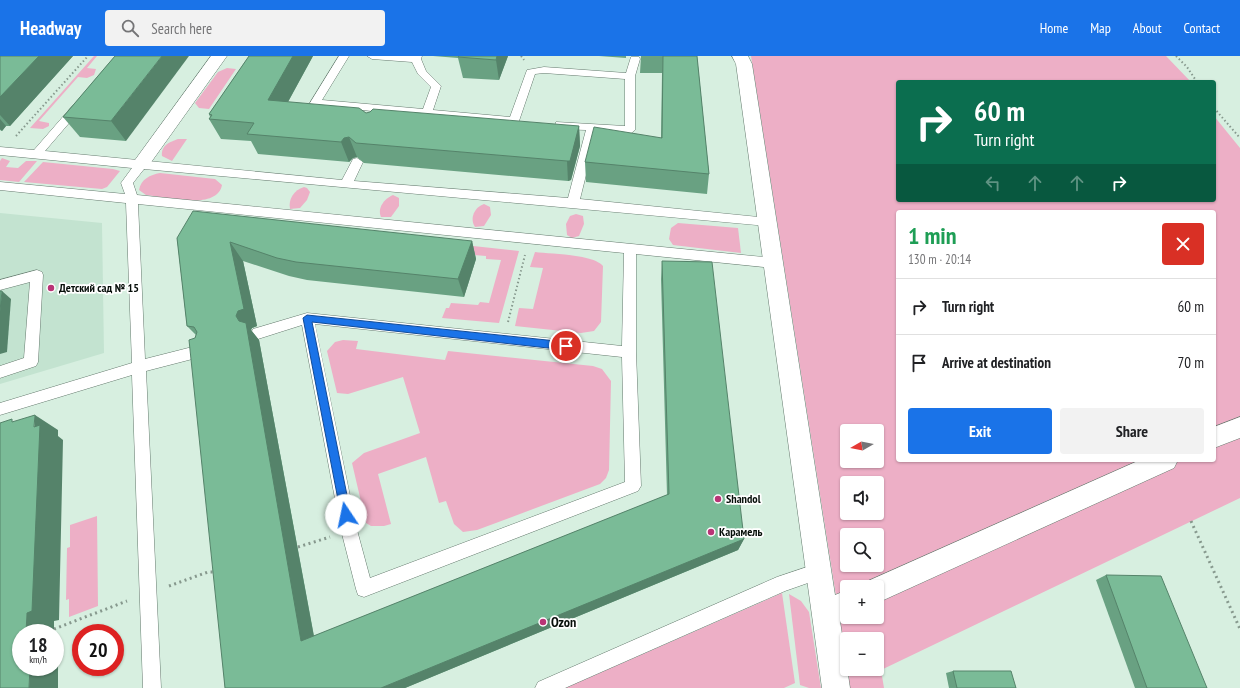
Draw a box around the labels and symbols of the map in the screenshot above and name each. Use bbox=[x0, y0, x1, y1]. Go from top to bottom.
place label: Детский сад № 15 bbox=[59, 280, 139, 295]
marker: Детский сад № 15 bbox=[46, 283, 56, 293]
pin bbox=[549, 329, 583, 363]
north arrow bbox=[840, 424, 884, 468]
place label: Shandol bbox=[726, 491, 761, 506]
position arrow bbox=[325, 494, 367, 536]
marker: Shandol bbox=[713, 494, 723, 504]
place label: Карамель bbox=[719, 524, 762, 539]
marker: Карамель bbox=[706, 527, 716, 537]
place label: Ozon bbox=[551, 613, 576, 631]
marker: Ozon bbox=[538, 617, 548, 627]
speed limit sign: 20 bbox=[72, 624, 124, 676]

